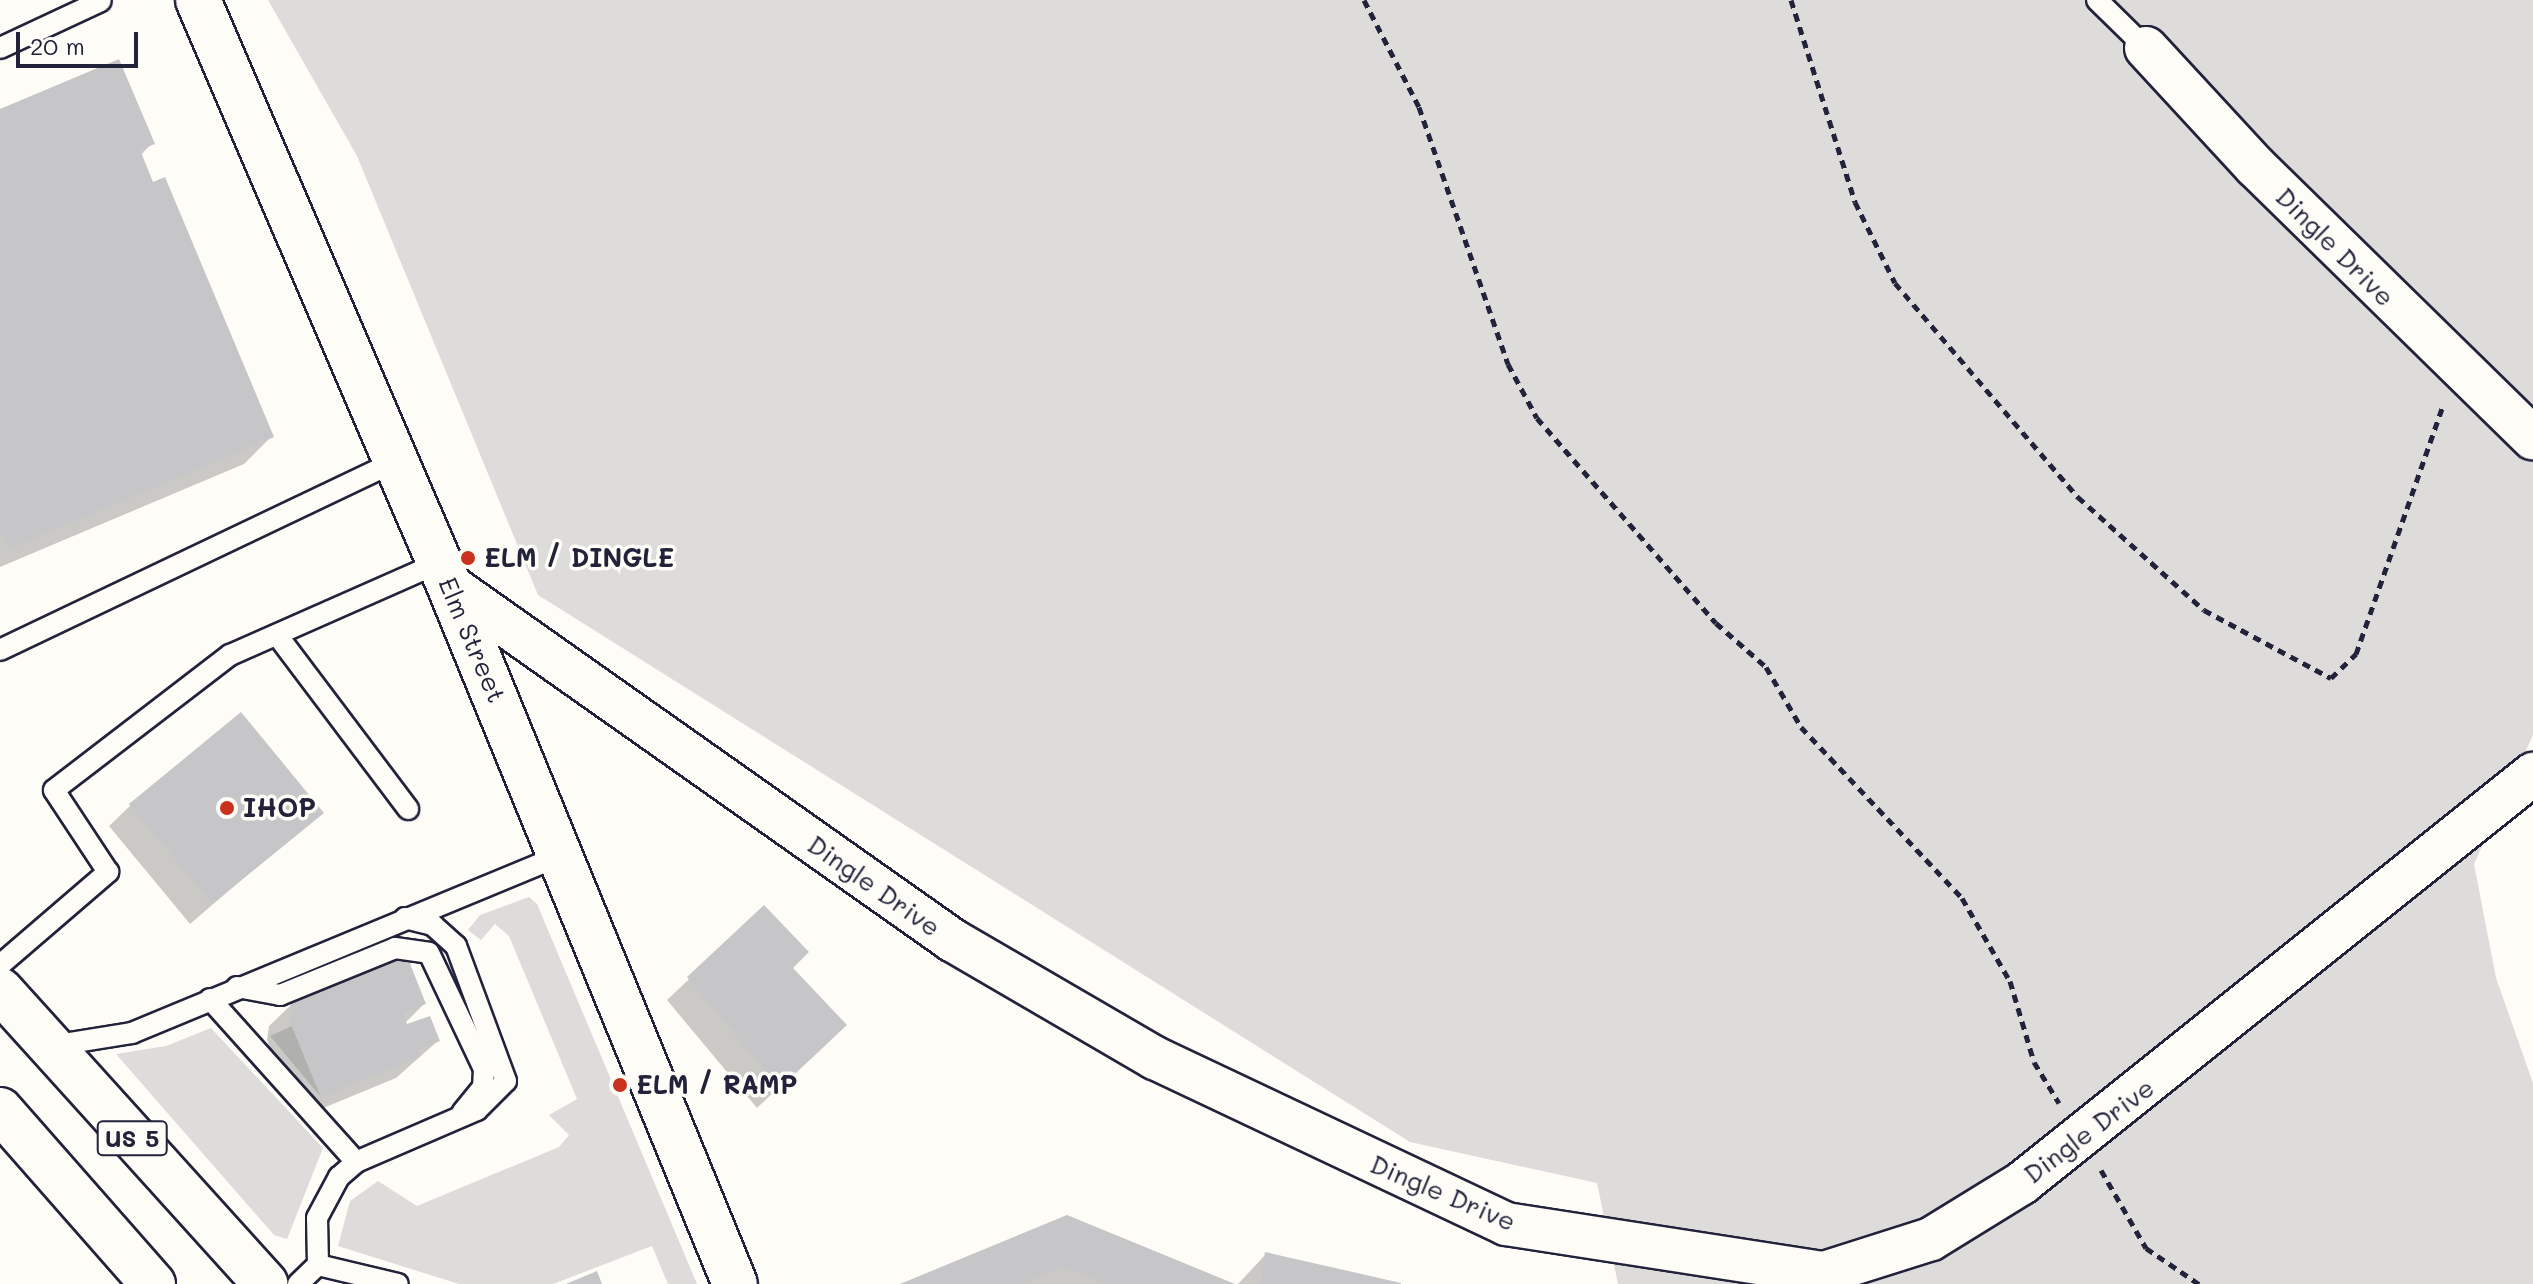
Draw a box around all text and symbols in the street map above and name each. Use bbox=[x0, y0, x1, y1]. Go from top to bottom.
scale bar bbox=[20, 16, 142, 66]
text: 20 m bbox=[30, 30, 85, 61]
street label: Dingle Drive bbox=[2269, 181, 2401, 313]
place label: ELM / DINGLE bbox=[484, 542, 674, 574]
marker: ELM / DINGLE bbox=[459, 549, 477, 567]
street label: Elm Street bbox=[432, 573, 512, 707]
place label: IHOP bbox=[243, 792, 316, 824]
marker: IHOP bbox=[218, 799, 236, 817]
street label: Dingle Drive bbox=[802, 829, 946, 943]
place label: ELM / RAMP bbox=[636, 1069, 798, 1101]
street label: Dingle Drive bbox=[2018, 1072, 2160, 1190]
marker: ELM / RAMP bbox=[611, 1076, 629, 1094]
road number: US 5 bbox=[96, 1118, 168, 1158]
street label: Dingle Drive bbox=[1366, 1148, 1520, 1238]

